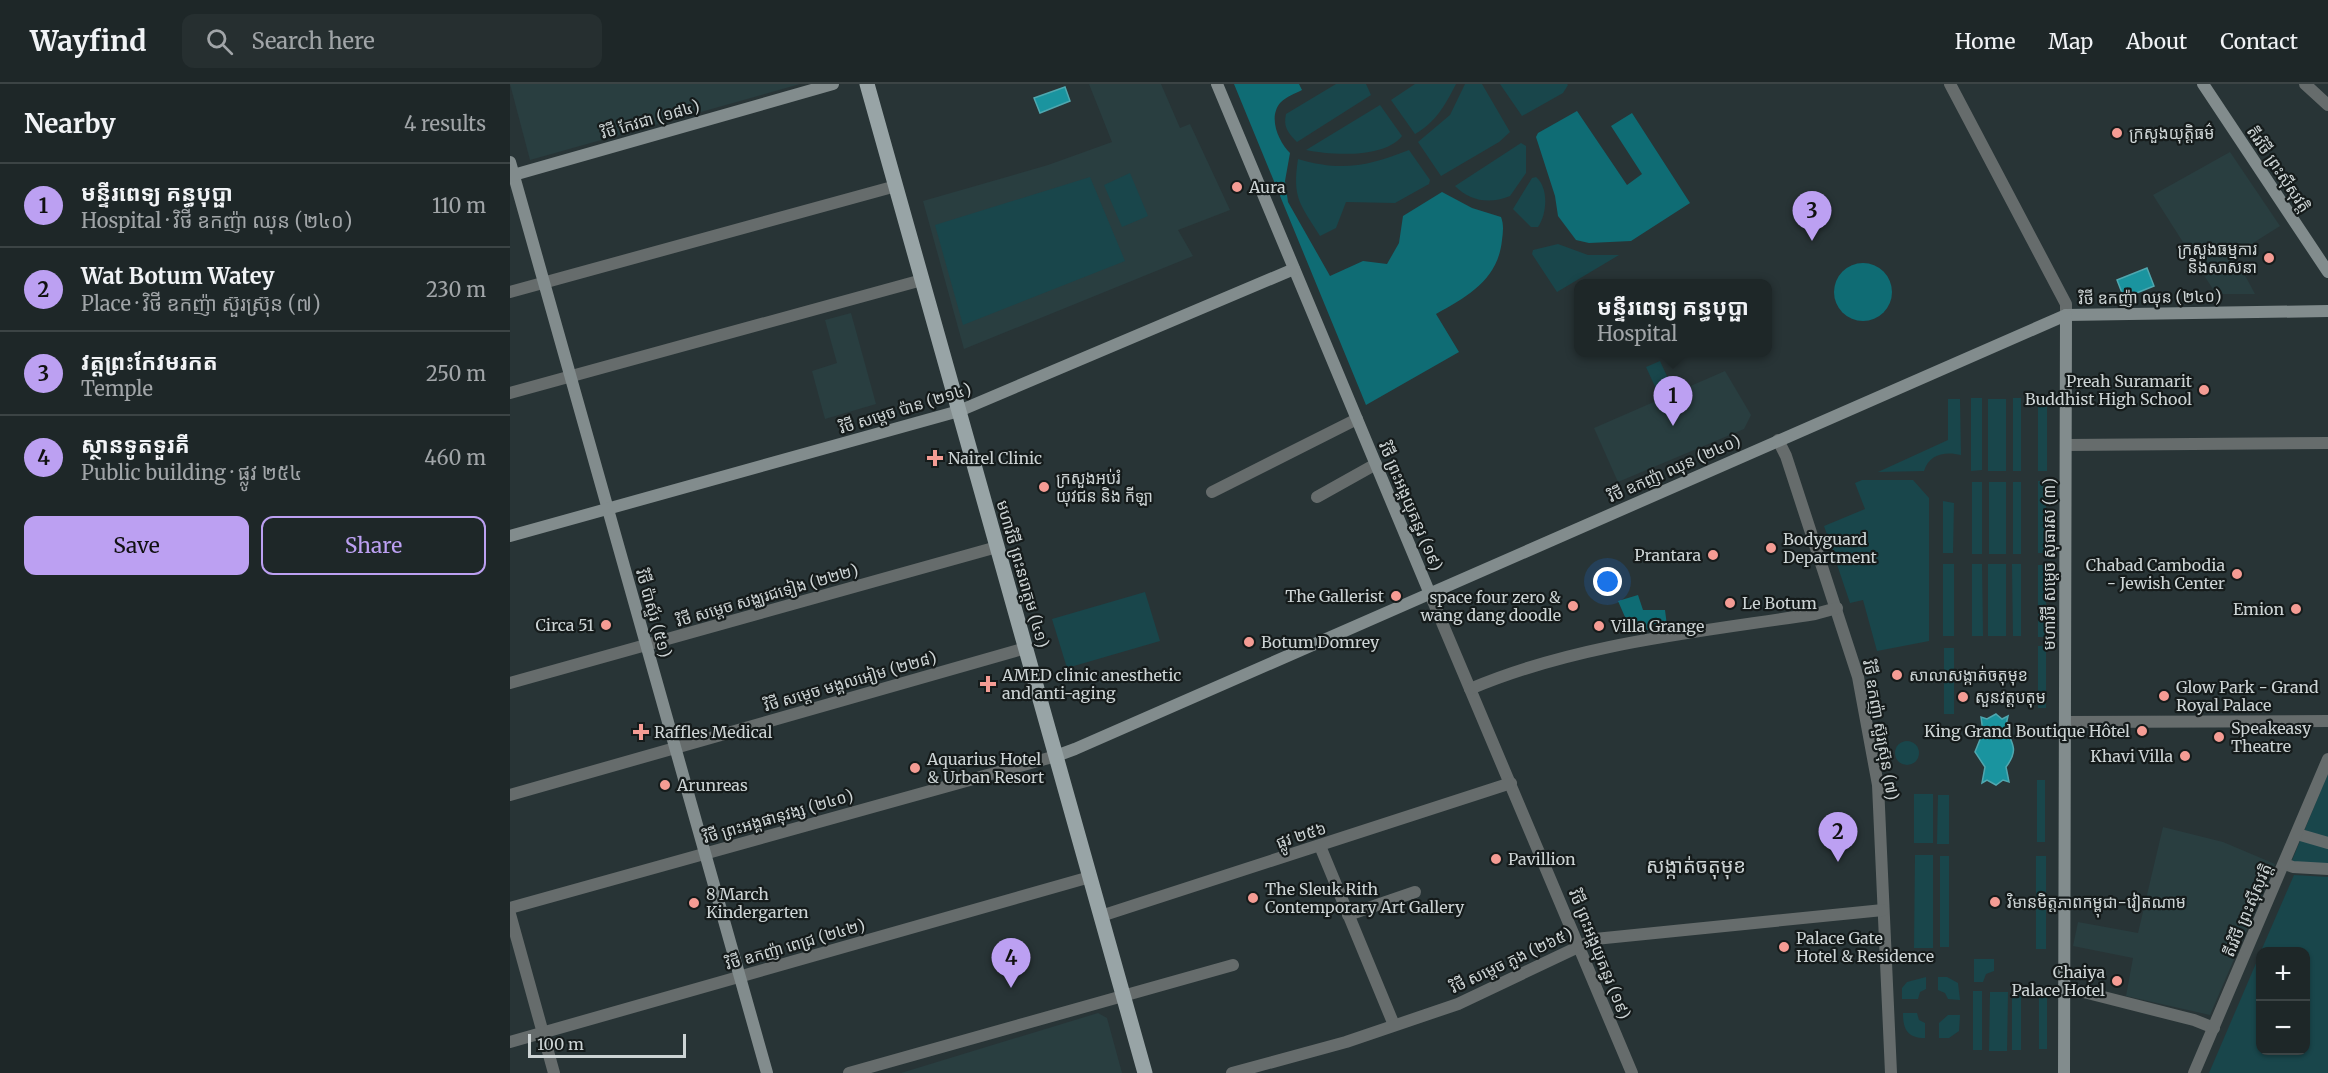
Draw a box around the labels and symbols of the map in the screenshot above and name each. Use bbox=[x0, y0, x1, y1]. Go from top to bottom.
street label: វិថី កែវជា (១៨៤) bbox=[597, 95, 702, 143]
place label: ក្រសួងយុត្ដិធម៌ bbox=[2129, 122, 2215, 144]
street label: តីរវិថី ព្រះស៊ីសុវត្តិ bbox=[2242, 122, 2316, 217]
marker: ក្រសួងយុត្ដិធម៌ bbox=[2110, 126, 2124, 140]
place label: Aura bbox=[1248, 177, 1286, 197]
marker: Aura bbox=[1230, 180, 1244, 194]
pin: 3 bbox=[1792, 192, 1832, 241]
place label: ក្រសួងធម្មការ និងសាសនា bbox=[2178, 239, 2257, 277]
marker: ក្រសួងធម្មការ និងសាសនា bbox=[2262, 251, 2276, 265]
street label: វិថី ឧកញ៉ា ឈុន (២៤០) bbox=[2077, 285, 2222, 310]
place label: Preah Suramarit Buddhist High School bbox=[2025, 371, 2193, 409]
pin: 1 bbox=[1654, 376, 1692, 426]
street label: វិថី សម្តេច ប៉ាន (២១៤) bbox=[836, 378, 974, 438]
marker: Preah Suramarit Buddhist High School bbox=[2197, 383, 2211, 397]
street label: វិថី ឧកញ៉ា ឈុន (២៤០) bbox=[1604, 429, 1744, 508]
street label: វិថី ព្រះអង្គយុគន្ធរ (១៩) bbox=[1373, 438, 1448, 574]
place label: Nairel Clinic bbox=[948, 448, 1042, 468]
marker: Nairel Clinic bbox=[926, 449, 944, 467]
place label: ក្រសួងអប់រំ យុវជន និង កីឡា bbox=[1056, 468, 1153, 507]
street label: មហាវិថី សម្តេច សុធារស (៣) bbox=[2039, 478, 2060, 650]
marker: ក្រសួងអប់រំ យុវជន និង កីឡា bbox=[1037, 480, 1051, 494]
street label: មហាវិថី ព្រះនរោត្តម (៤១) bbox=[992, 498, 1054, 650]
place label: Bodyguard Department bbox=[1783, 529, 1877, 567]
marker: Bodyguard Department bbox=[1764, 541, 1778, 555]
place label: Prantara bbox=[1634, 545, 1701, 565]
marker: Prantara bbox=[1706, 548, 1720, 562]
place label: Chabad Cambodia - Jewish Center bbox=[2086, 555, 2225, 593]
street label: វិថី សម្តេច សង្ឈរជទៀង (២២២) bbox=[673, 559, 860, 631]
street label: វិថី ប៉ាស្ទ័រ (៥១) bbox=[631, 566, 677, 660]
your location bbox=[1593, 567, 1622, 596]
marker: Chabad Cambodia - Jewish Center bbox=[2230, 567, 2244, 581]
place label: The Gallerist bbox=[1285, 586, 1385, 606]
place label: space four zero & wang dang doodle bbox=[1420, 587, 1561, 625]
marker: The Gallerist bbox=[1389, 589, 1403, 603]
place label: Le Botum bbox=[1742, 593, 1817, 613]
marker: Le Botum bbox=[1723, 596, 1737, 610]
marker: space four zero & wang dang doodle bbox=[1566, 599, 1580, 613]
place label: Emion bbox=[2233, 599, 2284, 619]
marker: Emion bbox=[2289, 602, 2303, 616]
place label: Circa 51 bbox=[536, 615, 594, 635]
place label: Villa Grange bbox=[1610, 616, 1704, 636]
marker: Circa 51 bbox=[599, 618, 613, 632]
marker: Villa Grange bbox=[1592, 619, 1606, 633]
place label: Botum Domrey bbox=[1261, 632, 1380, 652]
marker: Botum Domrey bbox=[1242, 635, 1256, 649]
street label: វិថី សម្តេច មង្គលអៀម (២២៨) bbox=[760, 646, 939, 716]
street label: វិថី ឧកញ៉ា ស៊ួរស៊្រុន (៧) bbox=[1858, 657, 1904, 802]
place label: AMED clinic anesthetic and anti-aging bbox=[1001, 665, 1181, 703]
place label: សាលាសង្កាត់ចតុមុខ bbox=[1909, 665, 2028, 686]
marker: សាលាសង្កាត់ចតុមុខ bbox=[1890, 668, 1904, 682]
marker: AMED clinic anesthetic and anti-aging bbox=[979, 675, 997, 693]
place label: Glow Park - Grand Royal Palace bbox=[2176, 677, 2319, 715]
place label: សួនវត្តបតុម bbox=[1975, 687, 2046, 708]
marker: Glow Park - Grand Royal Palace bbox=[2157, 689, 2171, 703]
marker: សួនវត្តបតុម bbox=[1956, 690, 1970, 704]
place label: Speakeasy Theatre bbox=[2231, 718, 2312, 756]
place label: King Grand Boutique Hôtel bbox=[1924, 721, 2130, 741]
place label: Raffles Medical bbox=[654, 722, 772, 742]
marker: Raffles Medical bbox=[632, 723, 650, 741]
marker: King Grand Boutique Hôtel bbox=[2135, 724, 2149, 738]
marker: Speakeasy Theatre bbox=[2212, 730, 2226, 744]
place label: Khavi Villa bbox=[2090, 746, 2173, 766]
place label: Aquarius Hotel & Urban Resort bbox=[926, 749, 1045, 787]
marker: Khavi Villa bbox=[2178, 749, 2192, 763]
marker: Aquarius Hotel & Urban Resort bbox=[908, 761, 922, 775]
place label: Arunreas bbox=[676, 775, 748, 795]
marker: Arunreas bbox=[658, 778, 672, 792]
street label: វិថី ព្រះអង្គផានុវង្ស (២៤០) bbox=[700, 784, 856, 849]
pin: 2 bbox=[1818, 812, 1858, 862]
street label: ផ្លូវ ២៥៦ bbox=[1273, 818, 1330, 857]
place label: Pavillion bbox=[1508, 849, 1576, 869]
marker: Pavillion bbox=[1489, 852, 1503, 866]
district label: សង្កាត់ចតុមុខ bbox=[1646, 853, 1746, 880]
street label: តីរវិថី ព្រះស៊ីសុវត្តិ bbox=[2218, 860, 2277, 960]
place label: The Sleuk Rith Contemporary Art Gallery bbox=[1265, 879, 1465, 917]
place label: 8 March Kindergarten bbox=[706, 884, 809, 922]
street label: វិថី ព្រះអង្គយុគន្ធរ (១៩) bbox=[1563, 885, 1636, 1022]
marker: The Sleuk Rith Contemporary Art Gallery bbox=[1246, 891, 1260, 905]
place label: វិមានមិត្តភាពកម្ពុជា-វៀតណាម bbox=[2006, 892, 2186, 918]
marker: វិមានមិត្តភាពកម្ពុជា-វៀតណាម bbox=[1988, 895, 2002, 909]
marker: 8 March Kindergarten bbox=[687, 896, 701, 910]
street label: វិថី ឧកញ៉ា ពេជ្រ (២៤២) bbox=[722, 914, 867, 974]
street label: វិថី សម្តេច ភួង (២៦៥) bbox=[1446, 922, 1576, 998]
place label: Palace Gate Hotel & Residence bbox=[1796, 928, 1934, 966]
pin: 4 bbox=[992, 938, 1030, 988]
marker: Palace Gate Hotel & Residence bbox=[1777, 940, 1791, 954]
place label: Chaiya Palace Hotel bbox=[2011, 962, 2105, 1000]
marker: Chaiya Palace Hotel bbox=[2110, 974, 2124, 988]
scale bar bbox=[528, 1031, 686, 1058]

